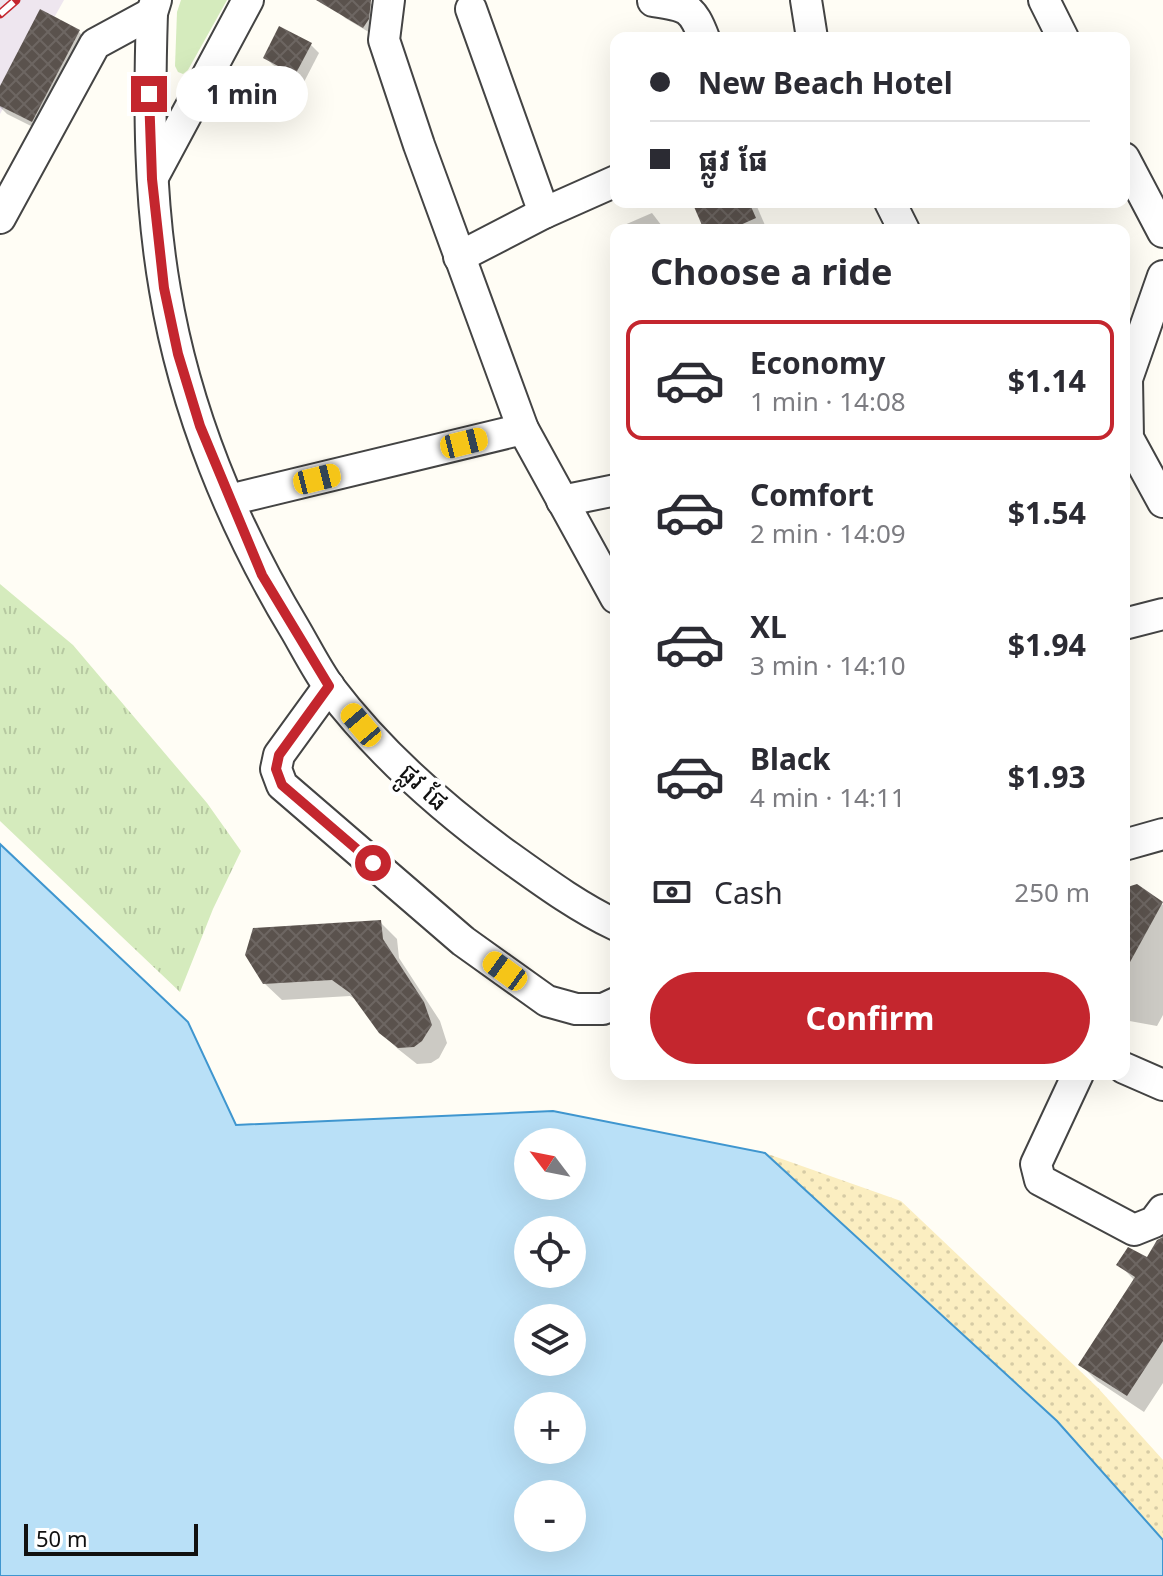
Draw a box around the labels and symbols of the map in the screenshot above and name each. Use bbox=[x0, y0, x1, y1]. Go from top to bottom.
callout: 1 min bbox=[177, 66, 309, 122]
route end bbox=[131, 76, 167, 112]
car bbox=[438, 426, 490, 460]
car bbox=[291, 462, 343, 496]
car bbox=[336, 699, 386, 751]
street label: ផ្លូវ ផែ bbox=[387, 754, 457, 823]
route start bbox=[355, 845, 391, 881]
car bbox=[479, 947, 531, 995]
north arrow bbox=[514, 1128, 586, 1200]
scale bar bbox=[24, 1520, 198, 1556]

